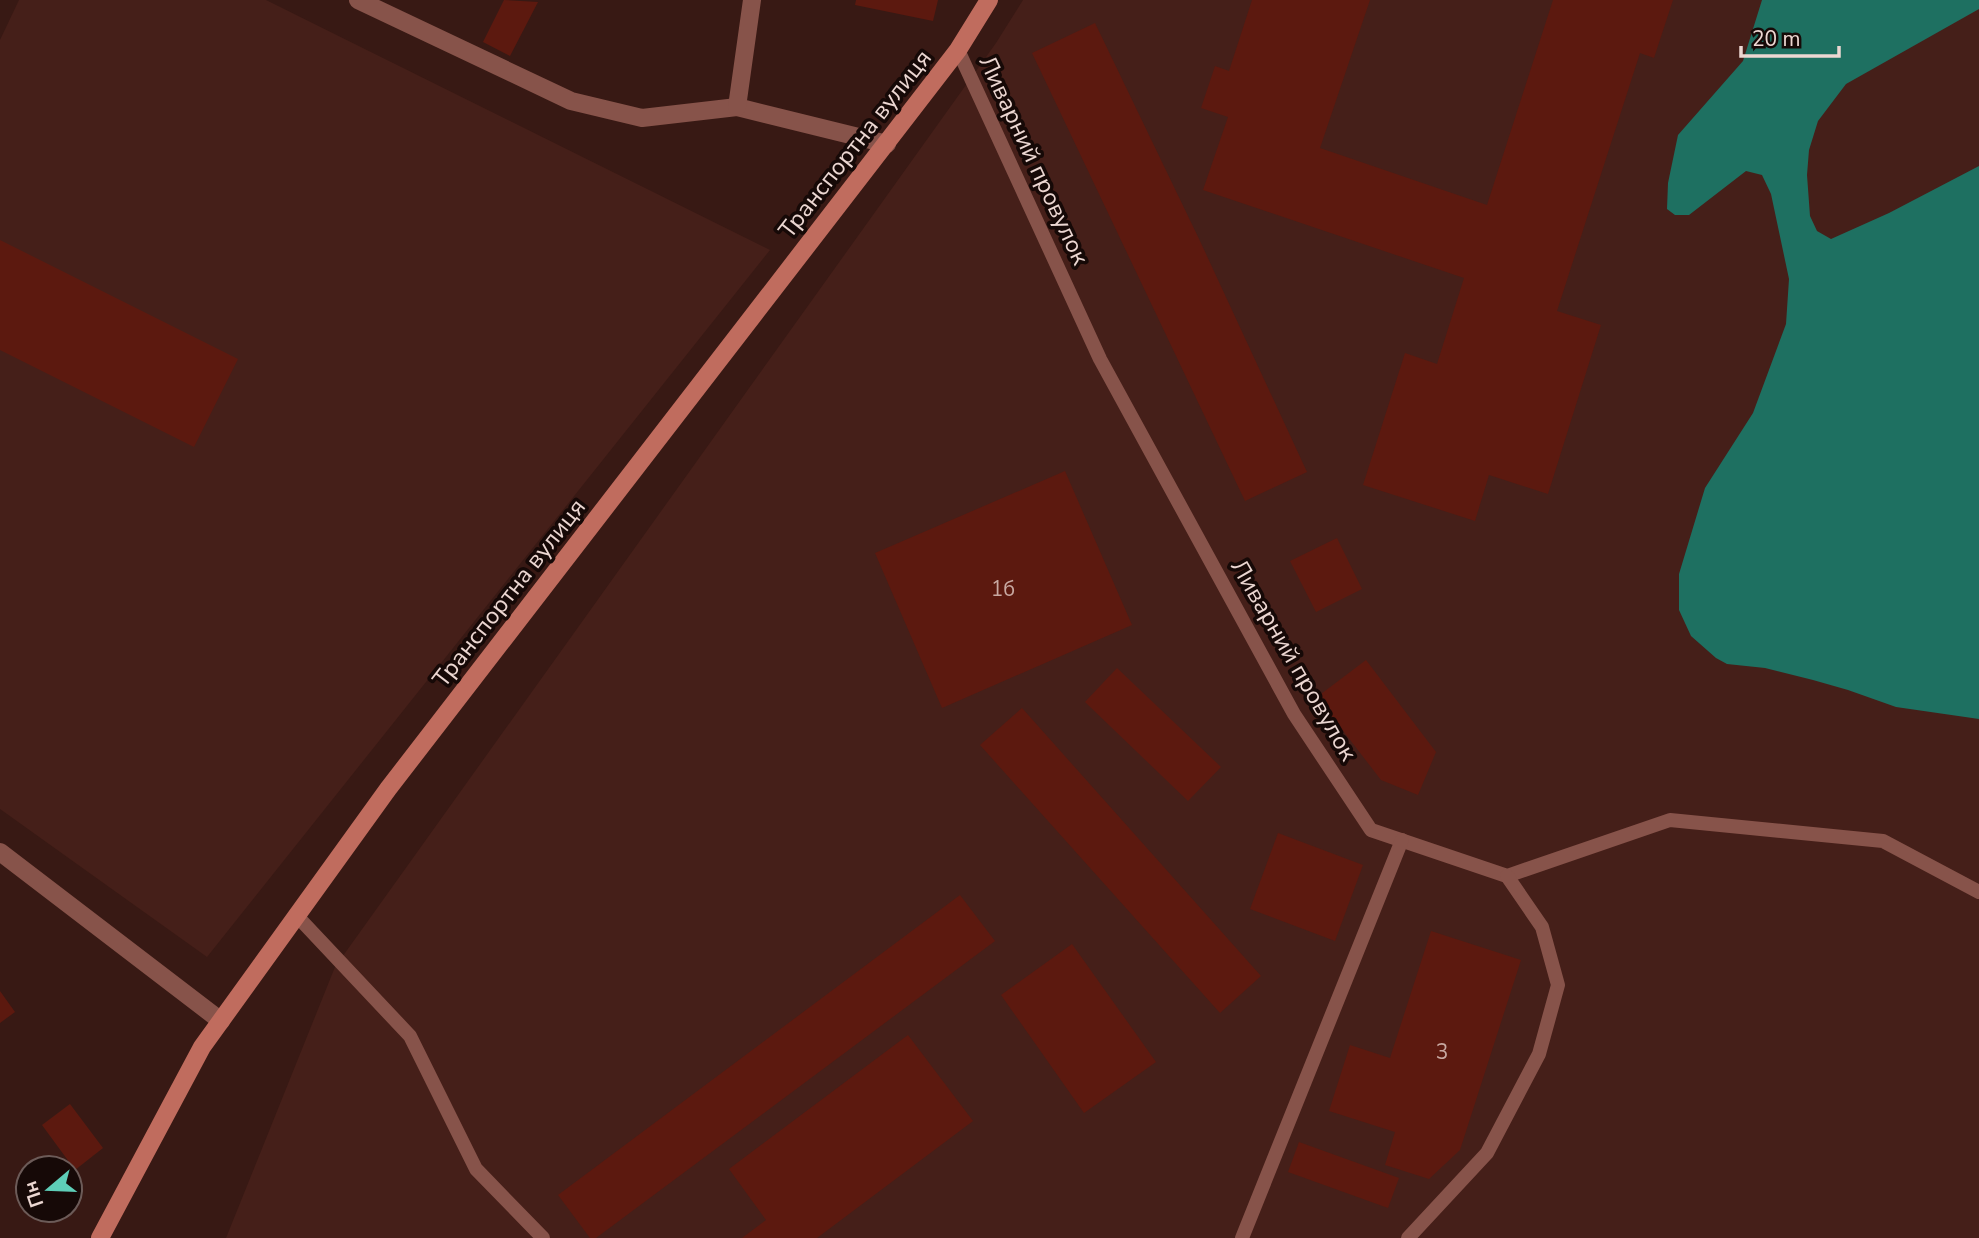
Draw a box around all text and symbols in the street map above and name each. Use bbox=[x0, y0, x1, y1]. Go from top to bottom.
scale bar bbox=[1741, 14, 1839, 58]
text: 20 m bbox=[1752, 25, 1801, 53]
street label: Транспортна вулиця bbox=[771, 43, 939, 245]
street label: Ливарний провулок bbox=[971, 50, 1097, 270]
street label: Транспортна вулиця bbox=[425, 492, 593, 694]
street label: Ливарний провулок bbox=[1223, 554, 1365, 767]
house number: 1б bbox=[991, 575, 1015, 603]
house number: 3 bbox=[1436, 1038, 1448, 1066]
north arrow bbox=[14, 1154, 84, 1224]
text: Пн bbox=[17, 1178, 50, 1211]

